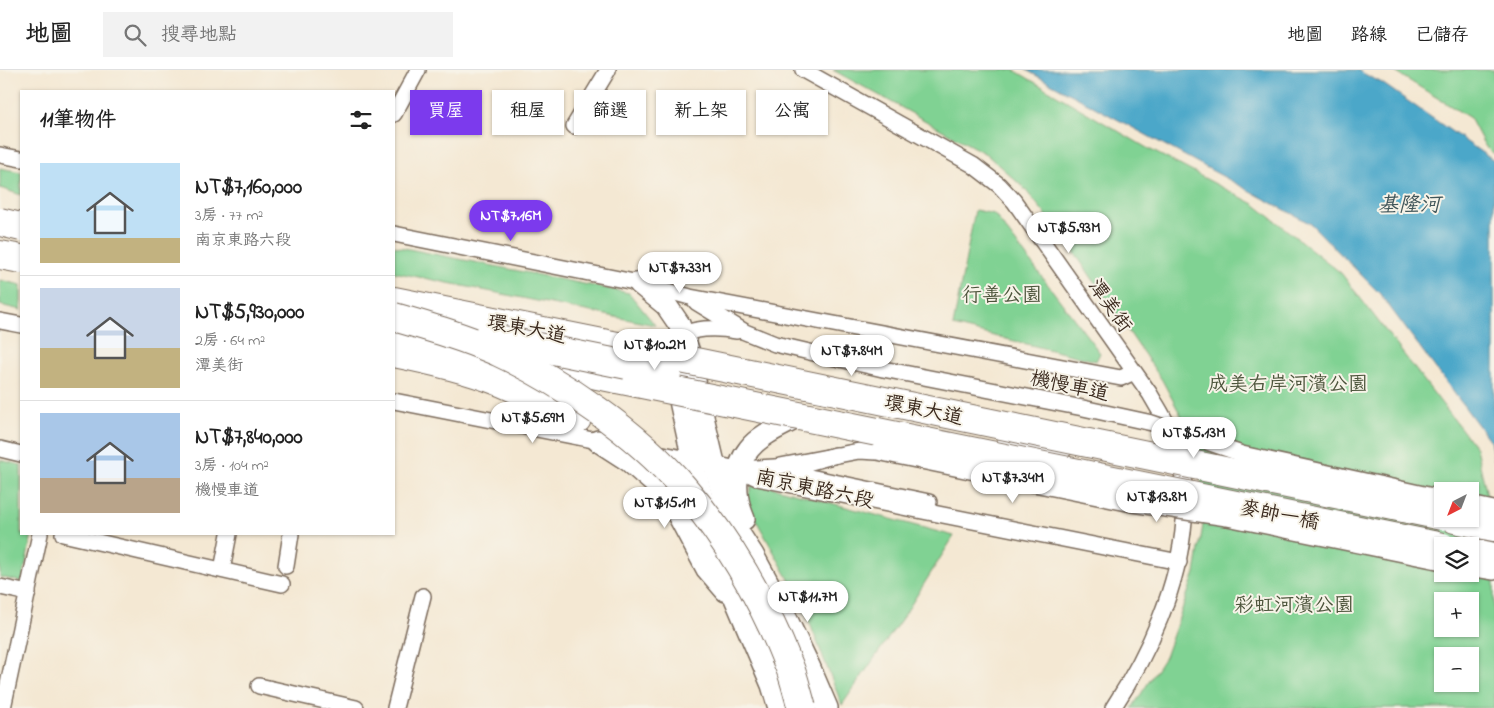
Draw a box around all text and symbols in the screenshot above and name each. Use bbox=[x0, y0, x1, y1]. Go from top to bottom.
search box bbox=[103, 12, 453, 57]
text: 地圖 bbox=[25, 18, 73, 53]
icon: search bbox=[121, 21, 149, 49]
text: 搜尋地點 bbox=[161, 22, 237, 49]
text: 地圖 bbox=[1287, 23, 1323, 49]
text: 路線 bbox=[1351, 23, 1387, 49]
text: 已儲存 bbox=[1415, 23, 1469, 49]
chip: 買屋 bbox=[410, 90, 482, 135]
chip: 租屋 bbox=[492, 90, 564, 135]
chip: 篩選 bbox=[574, 90, 646, 135]
chip: 新上架 bbox=[656, 90, 746, 135]
chip: 公寓 bbox=[756, 90, 828, 135]
text: 11筆物件 bbox=[40, 106, 116, 136]
icon: filters bbox=[347, 106, 375, 134]
text: NT$7,160,000 bbox=[195, 173, 302, 203]
icon: home bbox=[80, 183, 140, 243]
water label: 基隆河 bbox=[1378, 191, 1443, 221]
pin: NT$7.16M bbox=[459, 200, 563, 242]
text: 3房 · 77 m² bbox=[195, 204, 263, 228]
text: NT$7.16M bbox=[480, 204, 542, 228]
pin: NT$5.93M bbox=[1017, 212, 1121, 254]
text: NT$5.93M bbox=[1037, 216, 1101, 240]
text: 南京東路六段 bbox=[195, 229, 291, 253]
pin: NT$7.33M bbox=[628, 252, 732, 294]
text: NT$7.33M bbox=[649, 256, 711, 280]
street label: 潭美街 bbox=[1080, 274, 1138, 339]
park label: 行善公園 bbox=[962, 282, 1042, 311]
text: NT$5,930,000 bbox=[195, 298, 304, 328]
icon: home bbox=[80, 308, 140, 368]
street label: 環東大道 bbox=[484, 309, 569, 352]
pin: NT$10.2M bbox=[603, 328, 707, 371]
text: 2房 · 64 m² bbox=[195, 329, 265, 353]
text: NT$10.2M bbox=[624, 333, 686, 357]
pin: NT$7.84M bbox=[800, 334, 904, 377]
text: NT$7.84M bbox=[821, 339, 883, 363]
text: 潭美街 bbox=[195, 354, 243, 378]
street label: 機慢車道 bbox=[1027, 365, 1112, 410]
park label: 成美右岸河濱公園 bbox=[1208, 371, 1368, 400]
street label: 環東大道 bbox=[881, 389, 966, 434]
pin: NT$5.69M bbox=[481, 402, 585, 444]
text: NT$5.69M bbox=[501, 406, 565, 430]
pin: NT$5.13M bbox=[1142, 416, 1246, 459]
text: NT$5.13M bbox=[1162, 421, 1226, 445]
text: NT$7,840,000 bbox=[195, 423, 303, 453]
icon: home bbox=[80, 433, 140, 493]
text: 3房 · 104 m² bbox=[195, 454, 269, 478]
pin: NT$7.34M bbox=[961, 462, 1065, 504]
street label: 南京東路六段 bbox=[753, 464, 876, 517]
text: NT$7.34M bbox=[982, 466, 1044, 490]
text: 機慢車道 bbox=[195, 479, 259, 503]
pin: NT$13.8M bbox=[1105, 480, 1209, 523]
north arrow bbox=[1434, 482, 1479, 528]
map controls bbox=[1434, 482, 1479, 692]
text: NT$13.8M bbox=[1127, 485, 1187, 509]
pin: NT$15.1M bbox=[613, 486, 717, 529]
text: NT$15.1M bbox=[634, 491, 696, 515]
street label: 麥帥一橋 bbox=[1237, 495, 1322, 538]
button: layers bbox=[1434, 537, 1479, 582]
pin: NT$11.7M bbox=[756, 580, 860, 623]
text: NT$11.7M bbox=[778, 585, 838, 609]
park label: 彩虹河濱公園 bbox=[1234, 592, 1354, 621]
button: + bbox=[1434, 592, 1479, 637]
button: − bbox=[1434, 647, 1479, 692]

